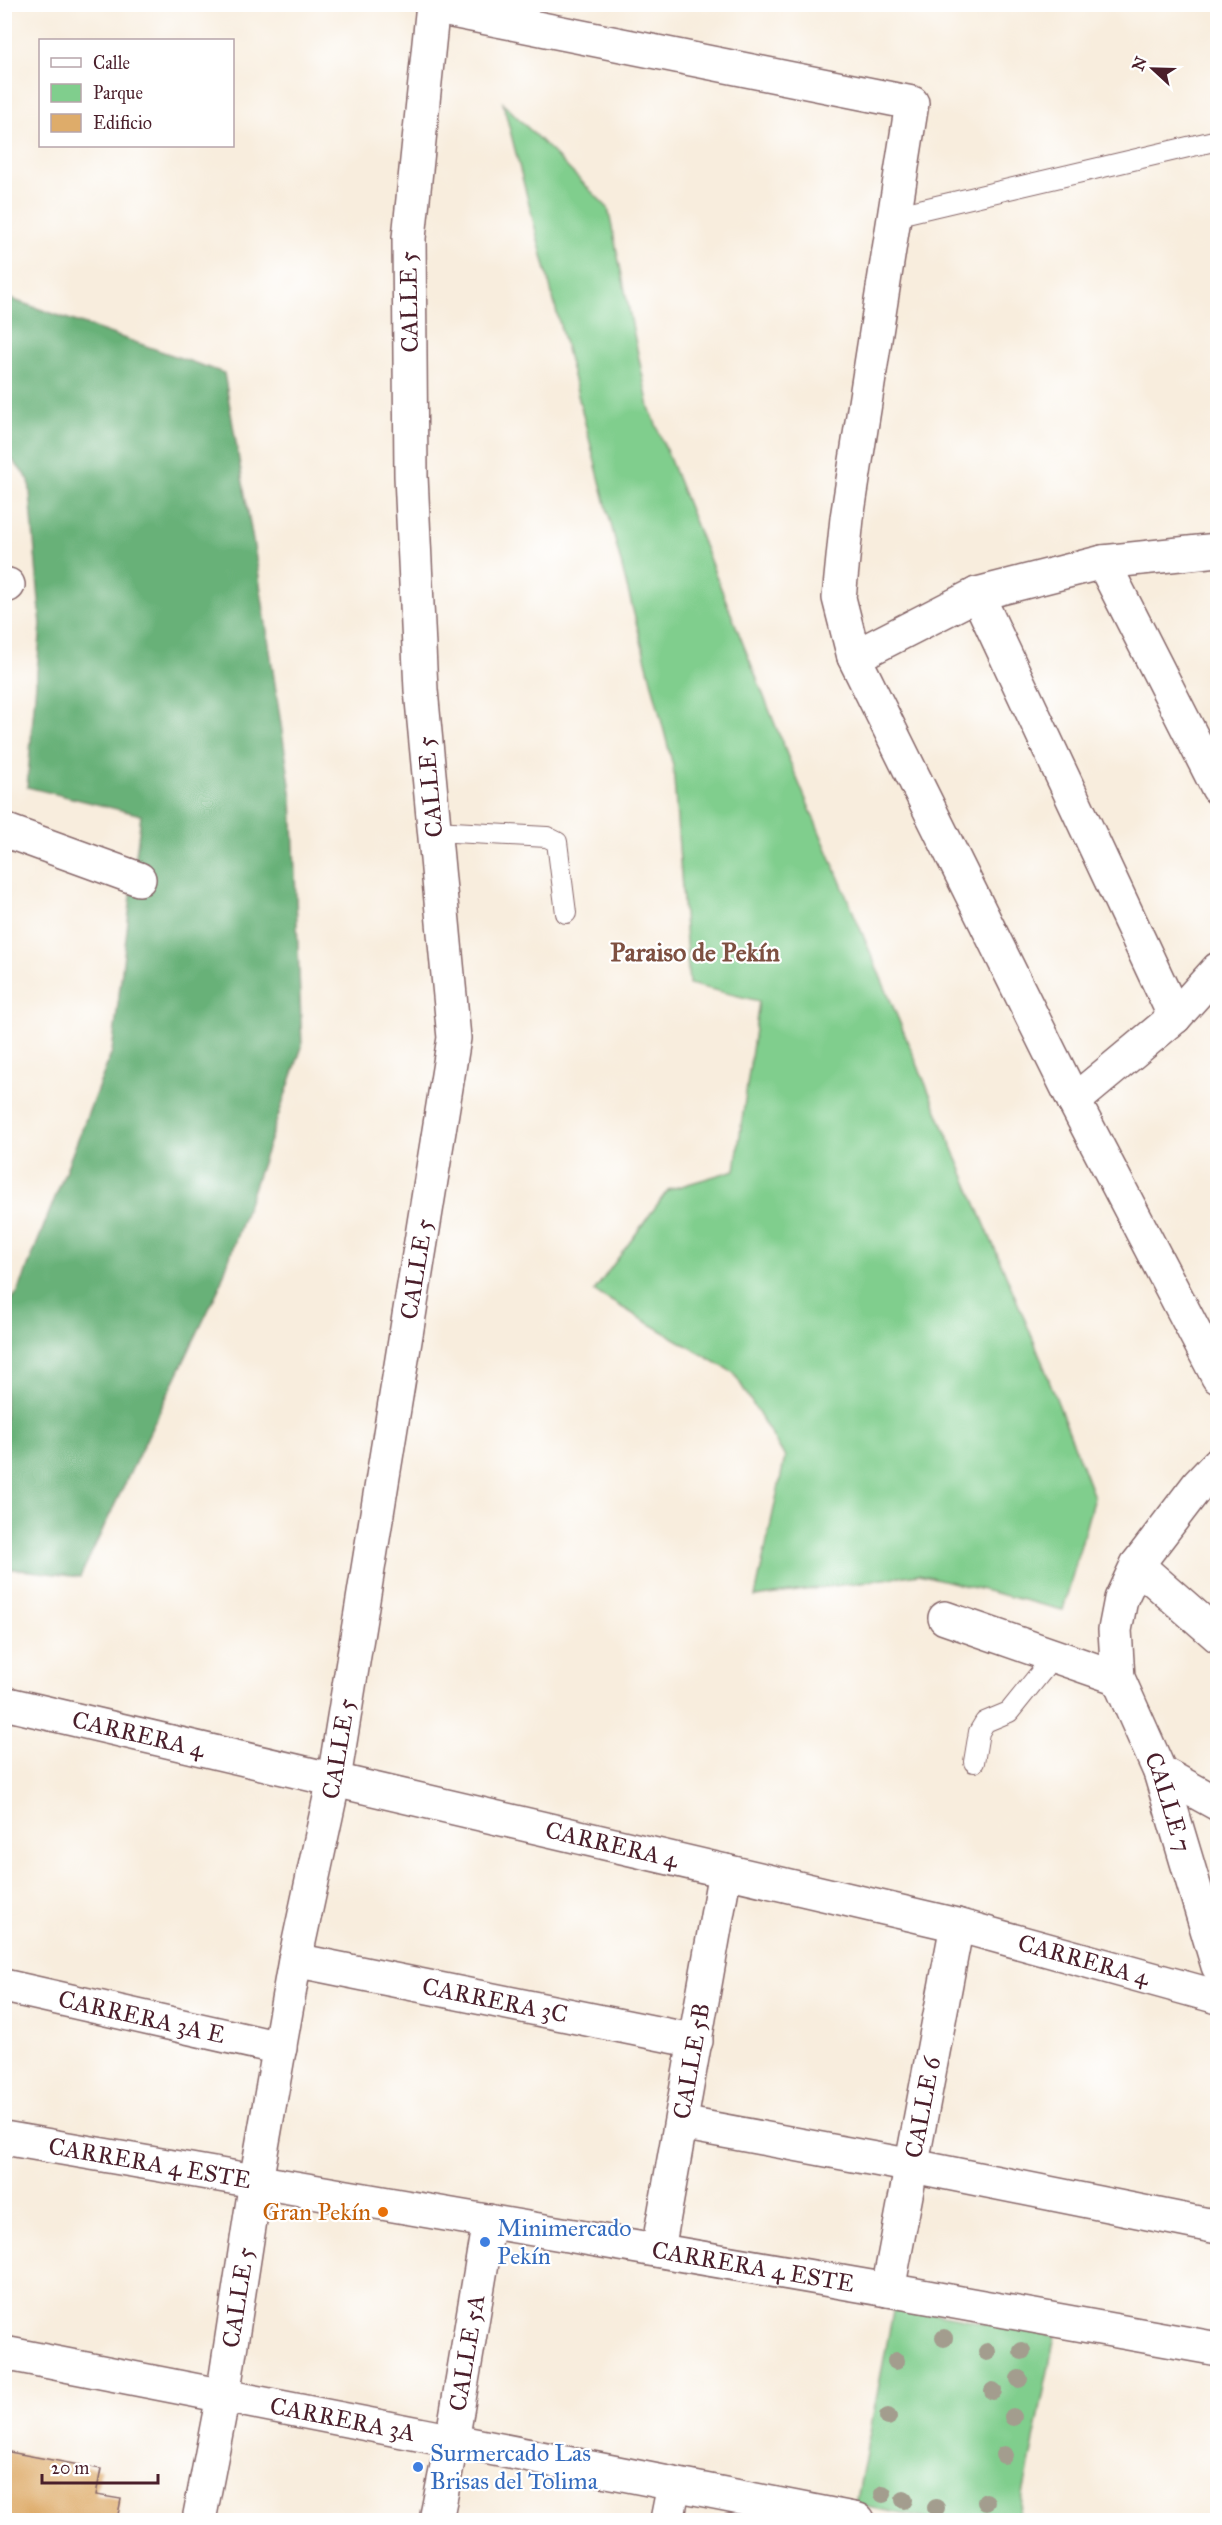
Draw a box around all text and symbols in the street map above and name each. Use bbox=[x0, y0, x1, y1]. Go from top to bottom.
legend bbox=[39, 39, 234, 147]
north arrow bbox=[1123, 39, 1183, 99]
text: Calle bbox=[93, 52, 130, 74]
text: N bbox=[1128, 53, 1151, 73]
text: Parque bbox=[93, 82, 143, 105]
text: Edificio bbox=[93, 112, 152, 134]
street label: CALLE 5 bbox=[393, 251, 425, 353]
street label: CALLE 5 bbox=[411, 735, 449, 839]
district label: Paraiso de Pekín bbox=[610, 936, 780, 968]
street label: CALLE 5 bbox=[394, 1217, 440, 1322]
street label: CALLE 5 bbox=[315, 1696, 362, 1802]
street label: CARRERA 4 bbox=[69, 1704, 208, 1764]
street label: CALLE 7 bbox=[1138, 1747, 1198, 1856]
street label: CARRERA 4 bbox=[543, 1815, 682, 1875]
street label: CARRERA 4 bbox=[1015, 1928, 1153, 1993]
street label: CARRERA 3C bbox=[420, 1971, 570, 2030]
street label: CARRERA 3A E bbox=[55, 1984, 228, 2050]
street label: CALLE 5B bbox=[666, 2001, 716, 2121]
street label: CALLE 6 bbox=[898, 2053, 947, 2160]
street label: CARRERA 4 ESTE bbox=[46, 2131, 253, 2195]
place label: Gran Pekín bbox=[262, 2197, 371, 2227]
marker: Gran Pekín bbox=[376, 2205, 390, 2219]
place label: Minimercado Pekín bbox=[497, 2213, 631, 2271]
marker: Minimercado Pekín bbox=[478, 2235, 492, 2249]
street label: CARRERA 4 ESTE bbox=[649, 2235, 857, 2299]
street label: CALLE 5 bbox=[216, 2245, 261, 2350]
street label: CALLE 5A bbox=[442, 2292, 491, 2413]
street label: CARRERA 3A bbox=[267, 2390, 418, 2448]
place label: Surmercado Las Brisas del Tolima bbox=[430, 2438, 599, 2496]
scale bar bbox=[42, 2447, 158, 2485]
text: 20 m bbox=[51, 2457, 89, 2479]
marker: Surmercado Las Brisas del Tolima bbox=[411, 2460, 425, 2474]

